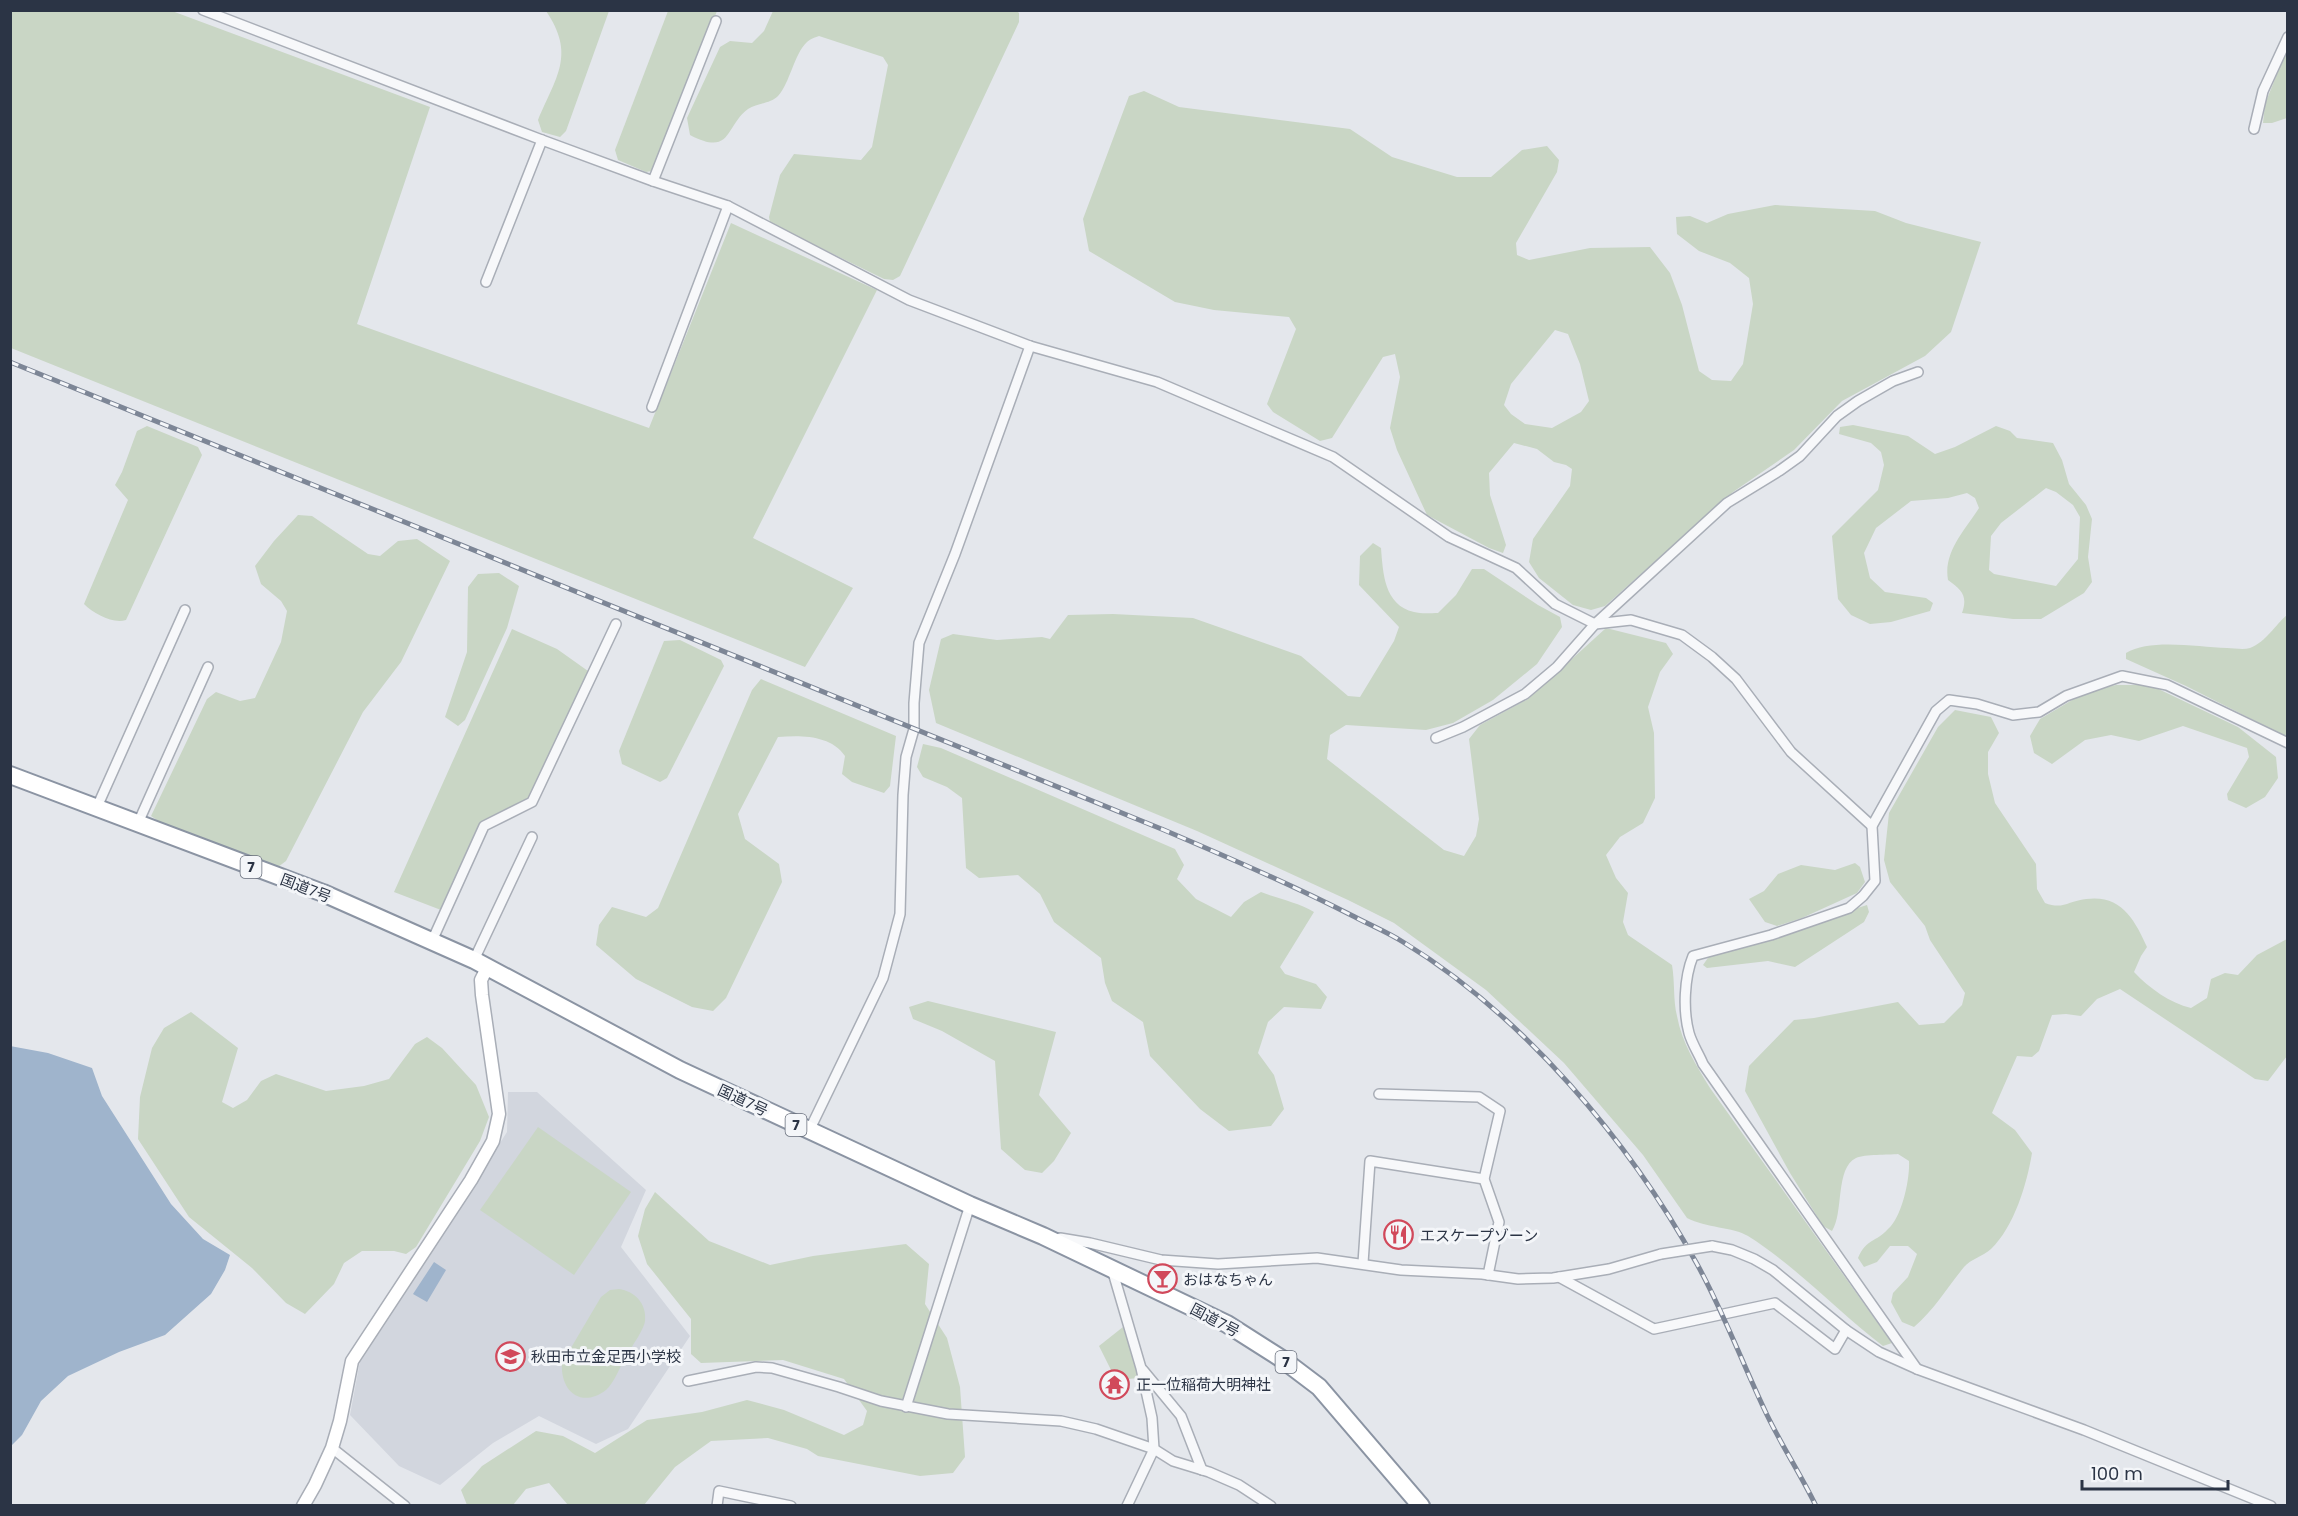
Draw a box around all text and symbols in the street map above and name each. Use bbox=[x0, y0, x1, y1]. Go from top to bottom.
road number: 7 bbox=[240, 856, 262, 878]
street label: 国道7号 bbox=[277, 869, 335, 907]
street label: 国道7号 bbox=[714, 1079, 772, 1121]
road number: 7 bbox=[786, 1114, 806, 1136]
restaurant icon: エスケープゾーン bbox=[1383, 1219, 1415, 1251]
place label: エスケープゾーン bbox=[1420, 1225, 1538, 1246]
bar icon: おはなちゃん bbox=[1146, 1263, 1178, 1295]
place label: おはなちゃん bbox=[1183, 1269, 1273, 1290]
street label: 国道7号 bbox=[1187, 1298, 1243, 1342]
school or university icon: 秋田市立金足西小学校 bbox=[494, 1340, 526, 1372]
place label: 秋田市立金足西小学校 bbox=[531, 1346, 681, 1367]
road number: 7 bbox=[1276, 1351, 1296, 1373]
temple icon: 正一位稲荷大明神社 bbox=[1099, 1368, 1131, 1400]
place label: 正一位稲荷大明神社 bbox=[1136, 1374, 1271, 1395]
scale bar bbox=[2082, 1453, 2228, 1491]
text: 100 m bbox=[2091, 1461, 2143, 1486]

